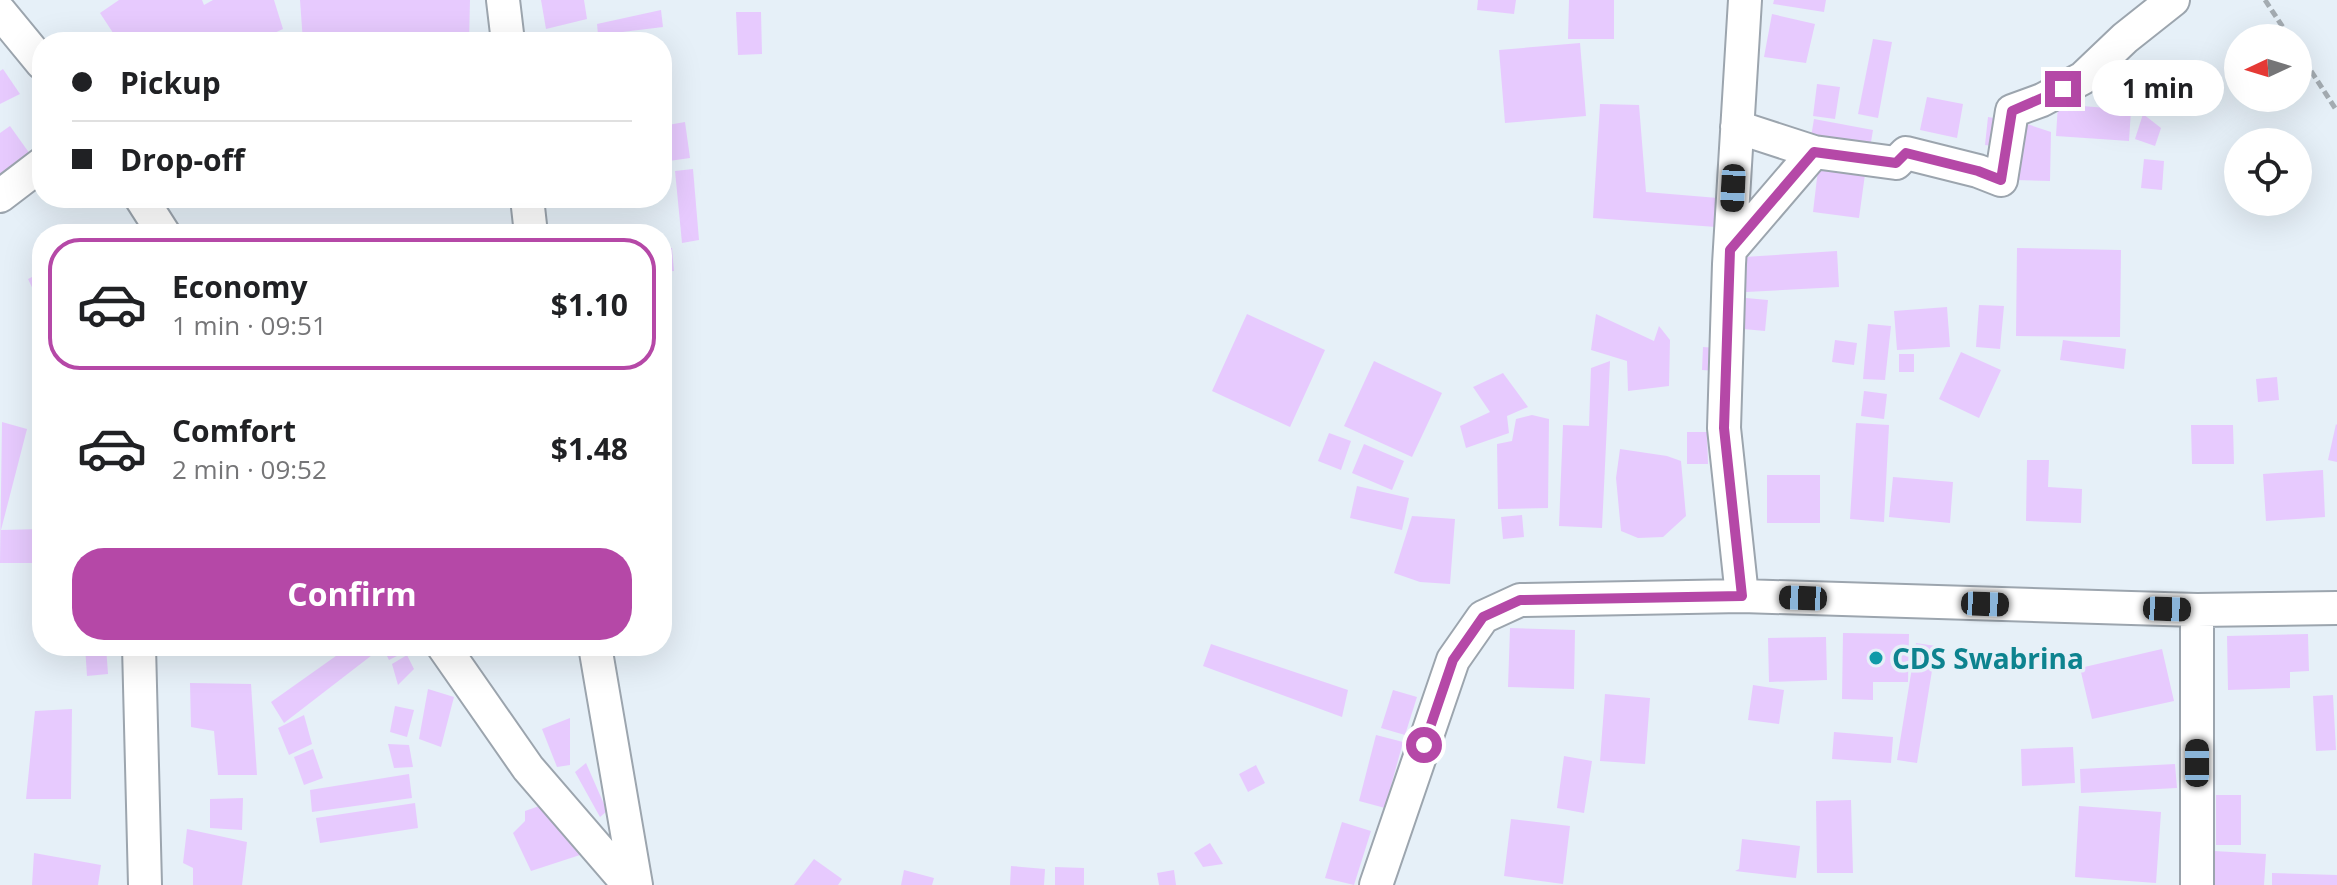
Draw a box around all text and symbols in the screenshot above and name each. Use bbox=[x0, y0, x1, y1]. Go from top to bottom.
north arrow bbox=[2224, 24, 2312, 112]
map controls bbox=[2224, 24, 2312, 216]
callout: 1 min bbox=[2091, 61, 2223, 117]
text: Pickup bbox=[120, 62, 221, 103]
text: 1 min bbox=[2122, 70, 2194, 106]
route end bbox=[2045, 71, 2081, 107]
button: locate bbox=[2224, 128, 2312, 216]
text: Drop-off bbox=[120, 139, 245, 180]
car bbox=[1720, 163, 1746, 213]
text: Economy bbox=[172, 266, 308, 307]
icon: car bbox=[76, 268, 148, 340]
text: $1.10 bbox=[551, 284, 628, 325]
text: 1 min · 09:51 bbox=[172, 307, 327, 343]
text: Comfort bbox=[172, 410, 296, 451]
icon: car bbox=[76, 412, 148, 484]
text: $1.48 bbox=[551, 428, 628, 469]
text: 2 min · 09:52 bbox=[172, 451, 327, 487]
button: Confirm bbox=[72, 548, 632, 640]
car bbox=[1779, 585, 1827, 611]
car bbox=[1961, 591, 2009, 617]
car bbox=[2143, 596, 2191, 622]
place label: CDS Swabrina bbox=[1892, 639, 2084, 677]
marker: CDS Swabrina bbox=[1867, 649, 1885, 667]
route start bbox=[1406, 727, 1442, 763]
car bbox=[2185, 739, 2209, 787]

